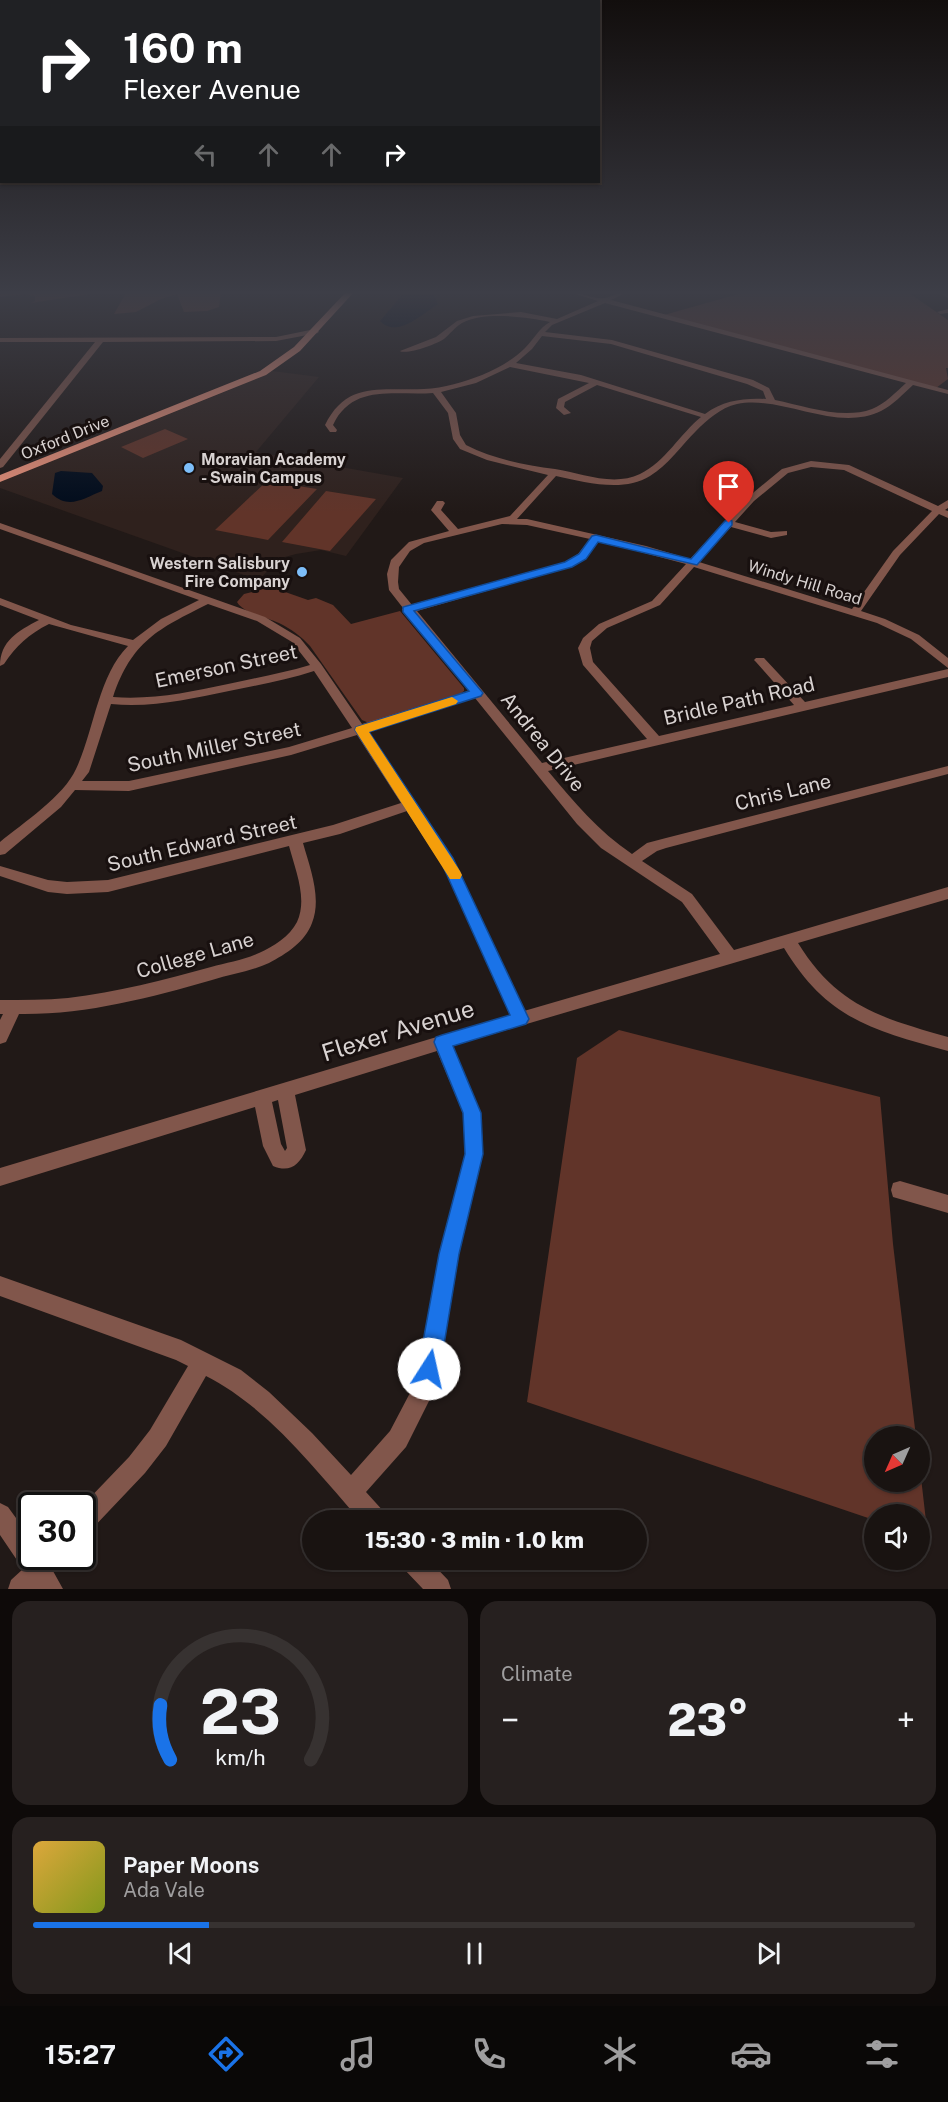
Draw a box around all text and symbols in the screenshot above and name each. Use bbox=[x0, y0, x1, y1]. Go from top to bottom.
text: 160 m bbox=[123, 23, 243, 72]
icon: right bbox=[24, 24, 102, 102]
text: Flexer Avenue bbox=[123, 73, 301, 105]
icon: left bbox=[189, 138, 222, 171]
icon: ahead bbox=[252, 138, 285, 171]
icon: ahead bbox=[315, 138, 348, 171]
icon: right bbox=[378, 138, 411, 171]
street label: Oxford Drive bbox=[18, 411, 112, 464]
place label: Moravian Academy - Swain Campus bbox=[201, 450, 346, 487]
marker: Moravian Academy - Swain Campus bbox=[182, 461, 196, 475]
pin bbox=[703, 461, 754, 523]
icon: arrive bbox=[712, 470, 745, 503]
place label: Western Salisbury Fire Company bbox=[150, 554, 290, 591]
street label: Windy Hill Road bbox=[746, 556, 864, 609]
marker: Western Salisbury Fire Company bbox=[295, 565, 309, 579]
street label: Emerson Street bbox=[153, 639, 299, 693]
street label: Bridle Path Road bbox=[661, 672, 817, 730]
street label: Andrea Drive bbox=[496, 688, 590, 796]
street label: South Miller Street bbox=[125, 717, 303, 777]
street label: Chris Lane bbox=[732, 768, 834, 816]
street label: South Edward Street bbox=[105, 809, 299, 877]
street label: College Lane bbox=[134, 927, 256, 983]
street label: Flexer Avenue bbox=[318, 994, 477, 1067]
position arrow bbox=[397, 1337, 461, 1401]
north arrow bbox=[864, 1426, 930, 1492]
map controls bbox=[864, 1426, 930, 1570]
speed limit sign: 30 bbox=[18, 1492, 96, 1570]
button: sound bbox=[864, 1504, 930, 1570]
text: 15:30 · 3 min · 1.0 km bbox=[365, 1527, 584, 1553]
text: Climate bbox=[501, 1662, 573, 1686]
text: 23 bbox=[199, 1675, 281, 1748]
text: 23° bbox=[667, 1693, 749, 1746]
text: − bbox=[501, 1701, 519, 1739]
text: + bbox=[897, 1701, 915, 1739]
text: km/h bbox=[215, 1745, 265, 1770]
text: Paper Moons bbox=[123, 1852, 259, 1878]
text: Ada Vale bbox=[123, 1878, 205, 1902]
icon: previous bbox=[164, 1937, 197, 1970]
icon: pause bbox=[458, 1937, 491, 1970]
icon: next bbox=[752, 1937, 785, 1970]
icon: directions bbox=[205, 2033, 247, 2075]
icon: music bbox=[337, 2033, 379, 2075]
icon: phone bbox=[468, 2033, 510, 2075]
icon: climate bbox=[599, 2033, 641, 2075]
icon: car bbox=[730, 2033, 772, 2075]
icon: filters bbox=[861, 2033, 903, 2075]
text: 15:27 bbox=[45, 2038, 116, 2070]

